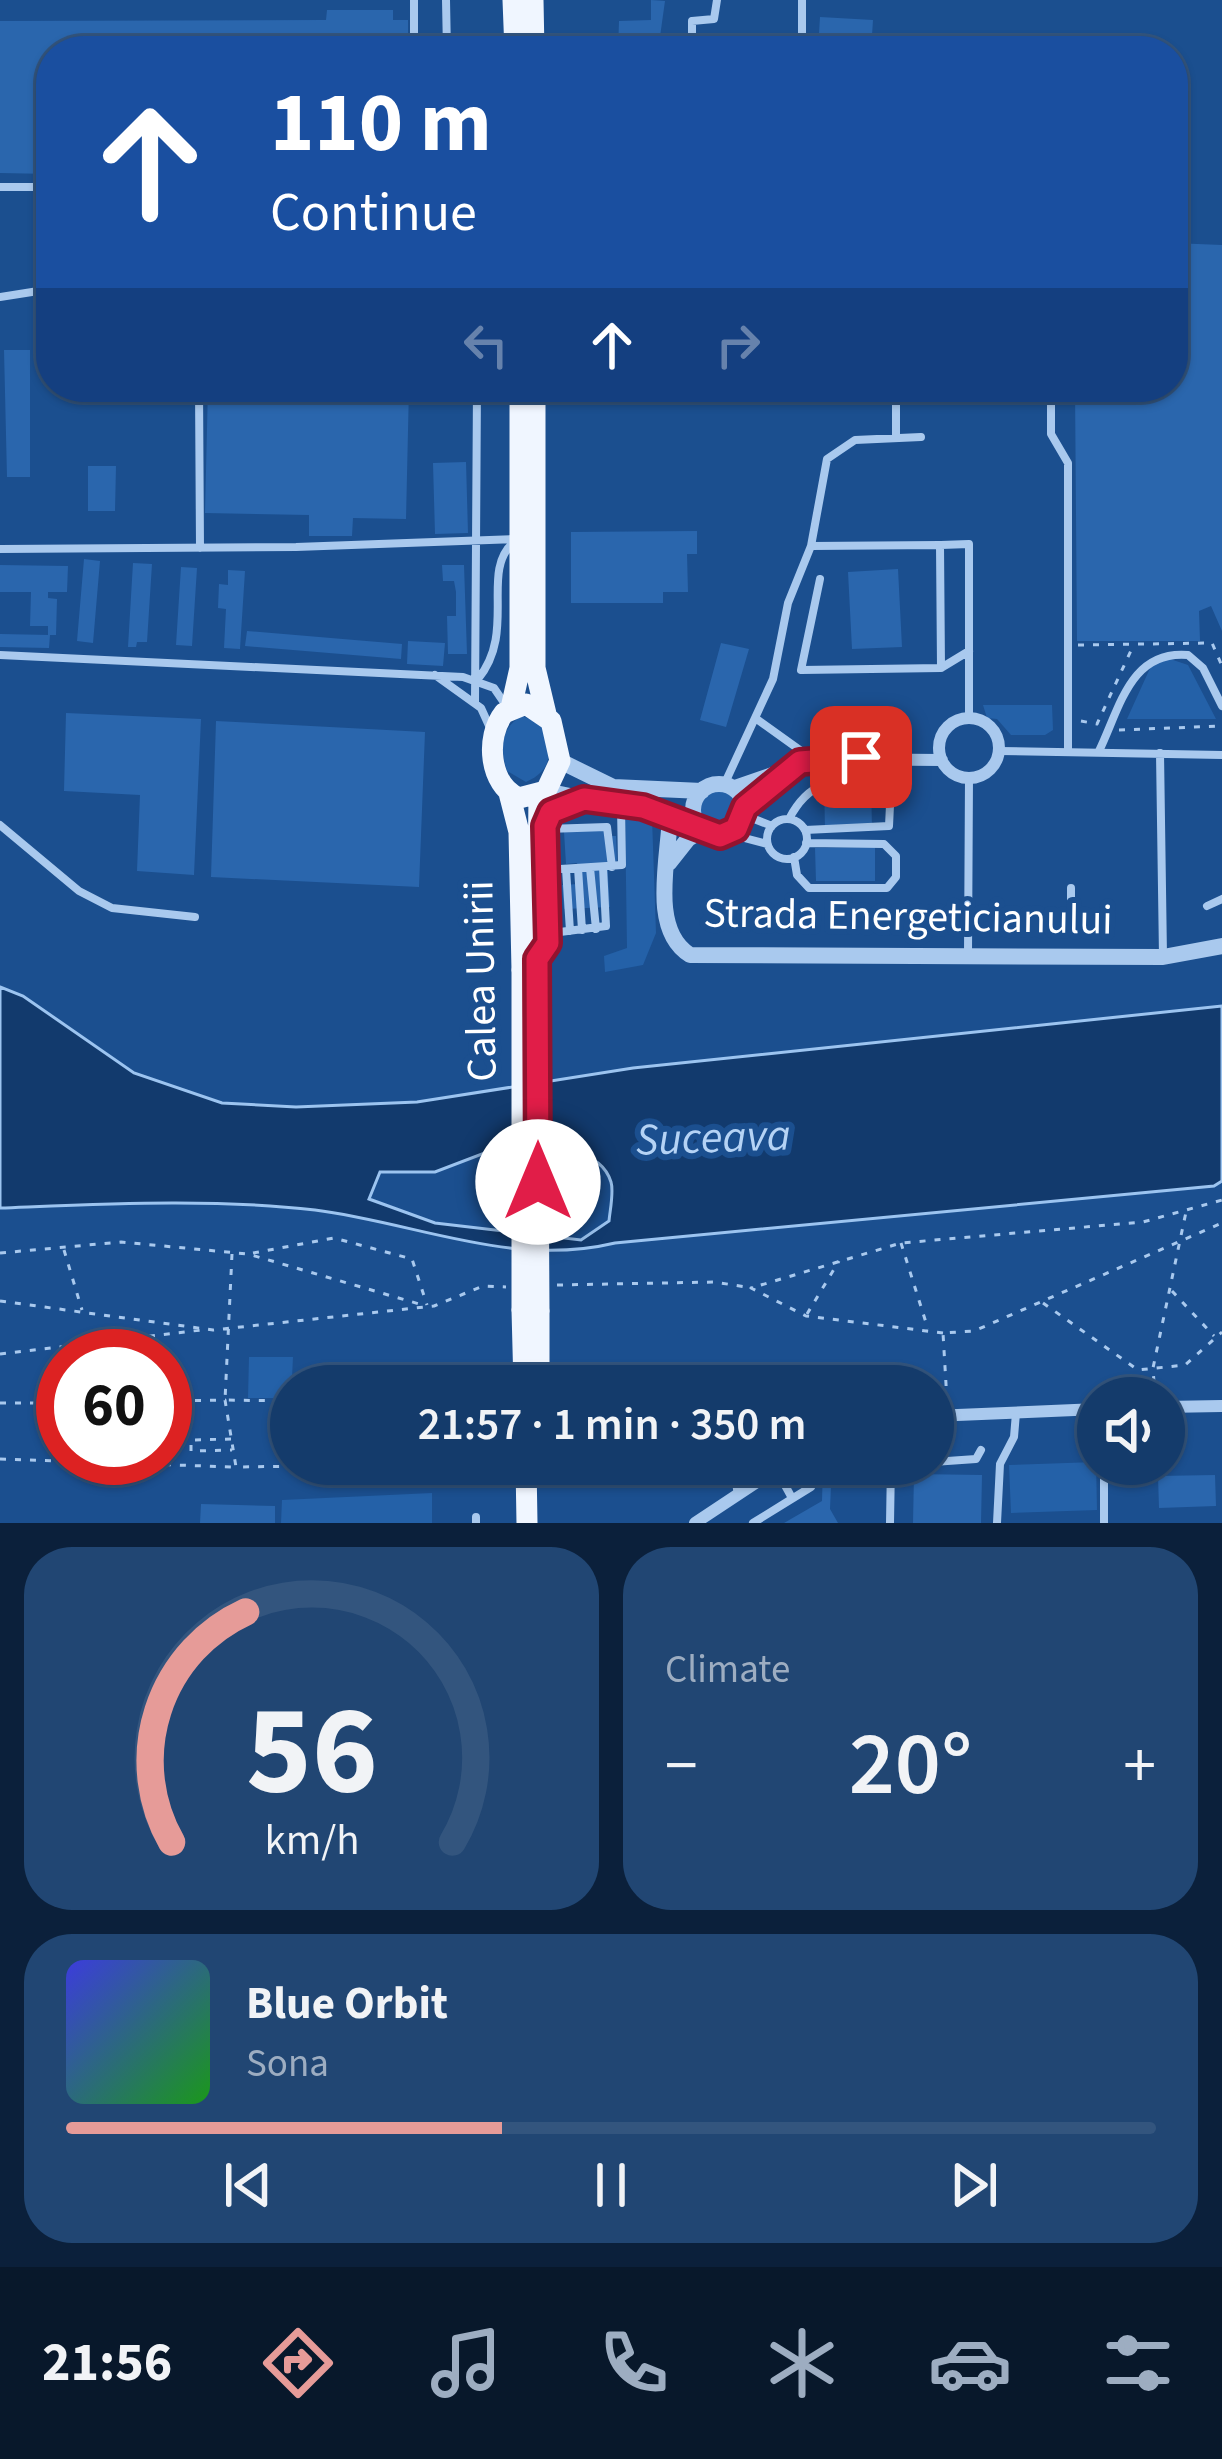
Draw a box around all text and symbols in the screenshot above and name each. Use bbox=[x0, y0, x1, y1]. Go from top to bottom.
text: 110 m bbox=[270, 64, 492, 184]
icon: ahead bbox=[72, 84, 228, 240]
text: Continue bbox=[270, 175, 477, 252]
icon: left bbox=[453, 312, 519, 378]
icon: ahead bbox=[579, 312, 645, 378]
icon: right bbox=[705, 312, 771, 378]
pin bbox=[810, 706, 912, 808]
icon: arrive bbox=[828, 724, 894, 790]
street label: Calea Unirii bbox=[449, 880, 513, 1082]
street label: Strada Energeticianului bbox=[703, 883, 1113, 951]
water label: Suceava bbox=[634, 1103, 792, 1173]
position arrow bbox=[475, 1119, 601, 1245]
speed limit sign: 60 bbox=[36, 1329, 192, 1485]
map controls bbox=[1077, 1377, 1185, 1485]
button: sound bbox=[1077, 1377, 1185, 1485]
text: 21:57 · 1 min · 350 m bbox=[418, 1393, 806, 1457]
text: Climate bbox=[665, 1642, 790, 1698]
text: 56 bbox=[246, 1663, 377, 1841]
text: 20° bbox=[849, 1701, 972, 1829]
text: − bbox=[665, 1719, 698, 1813]
text: + bbox=[1123, 1719, 1156, 1813]
text: km/h bbox=[264, 1809, 359, 1870]
text: Blue Orbit bbox=[246, 1972, 448, 2036]
text: Sona bbox=[246, 2036, 329, 2092]
icon: previous bbox=[215, 2152, 281, 2218]
icon: pause bbox=[578, 2152, 644, 2218]
icon: next bbox=[941, 2152, 1007, 2218]
icon: directions bbox=[256, 2321, 340, 2405]
icon: music bbox=[424, 2321, 508, 2405]
icon: phone bbox=[592, 2321, 676, 2405]
icon: climate bbox=[760, 2321, 844, 2405]
icon: car bbox=[928, 2321, 1012, 2405]
icon: filters bbox=[1096, 2321, 1180, 2405]
text: 21:56 bbox=[42, 2325, 172, 2402]

